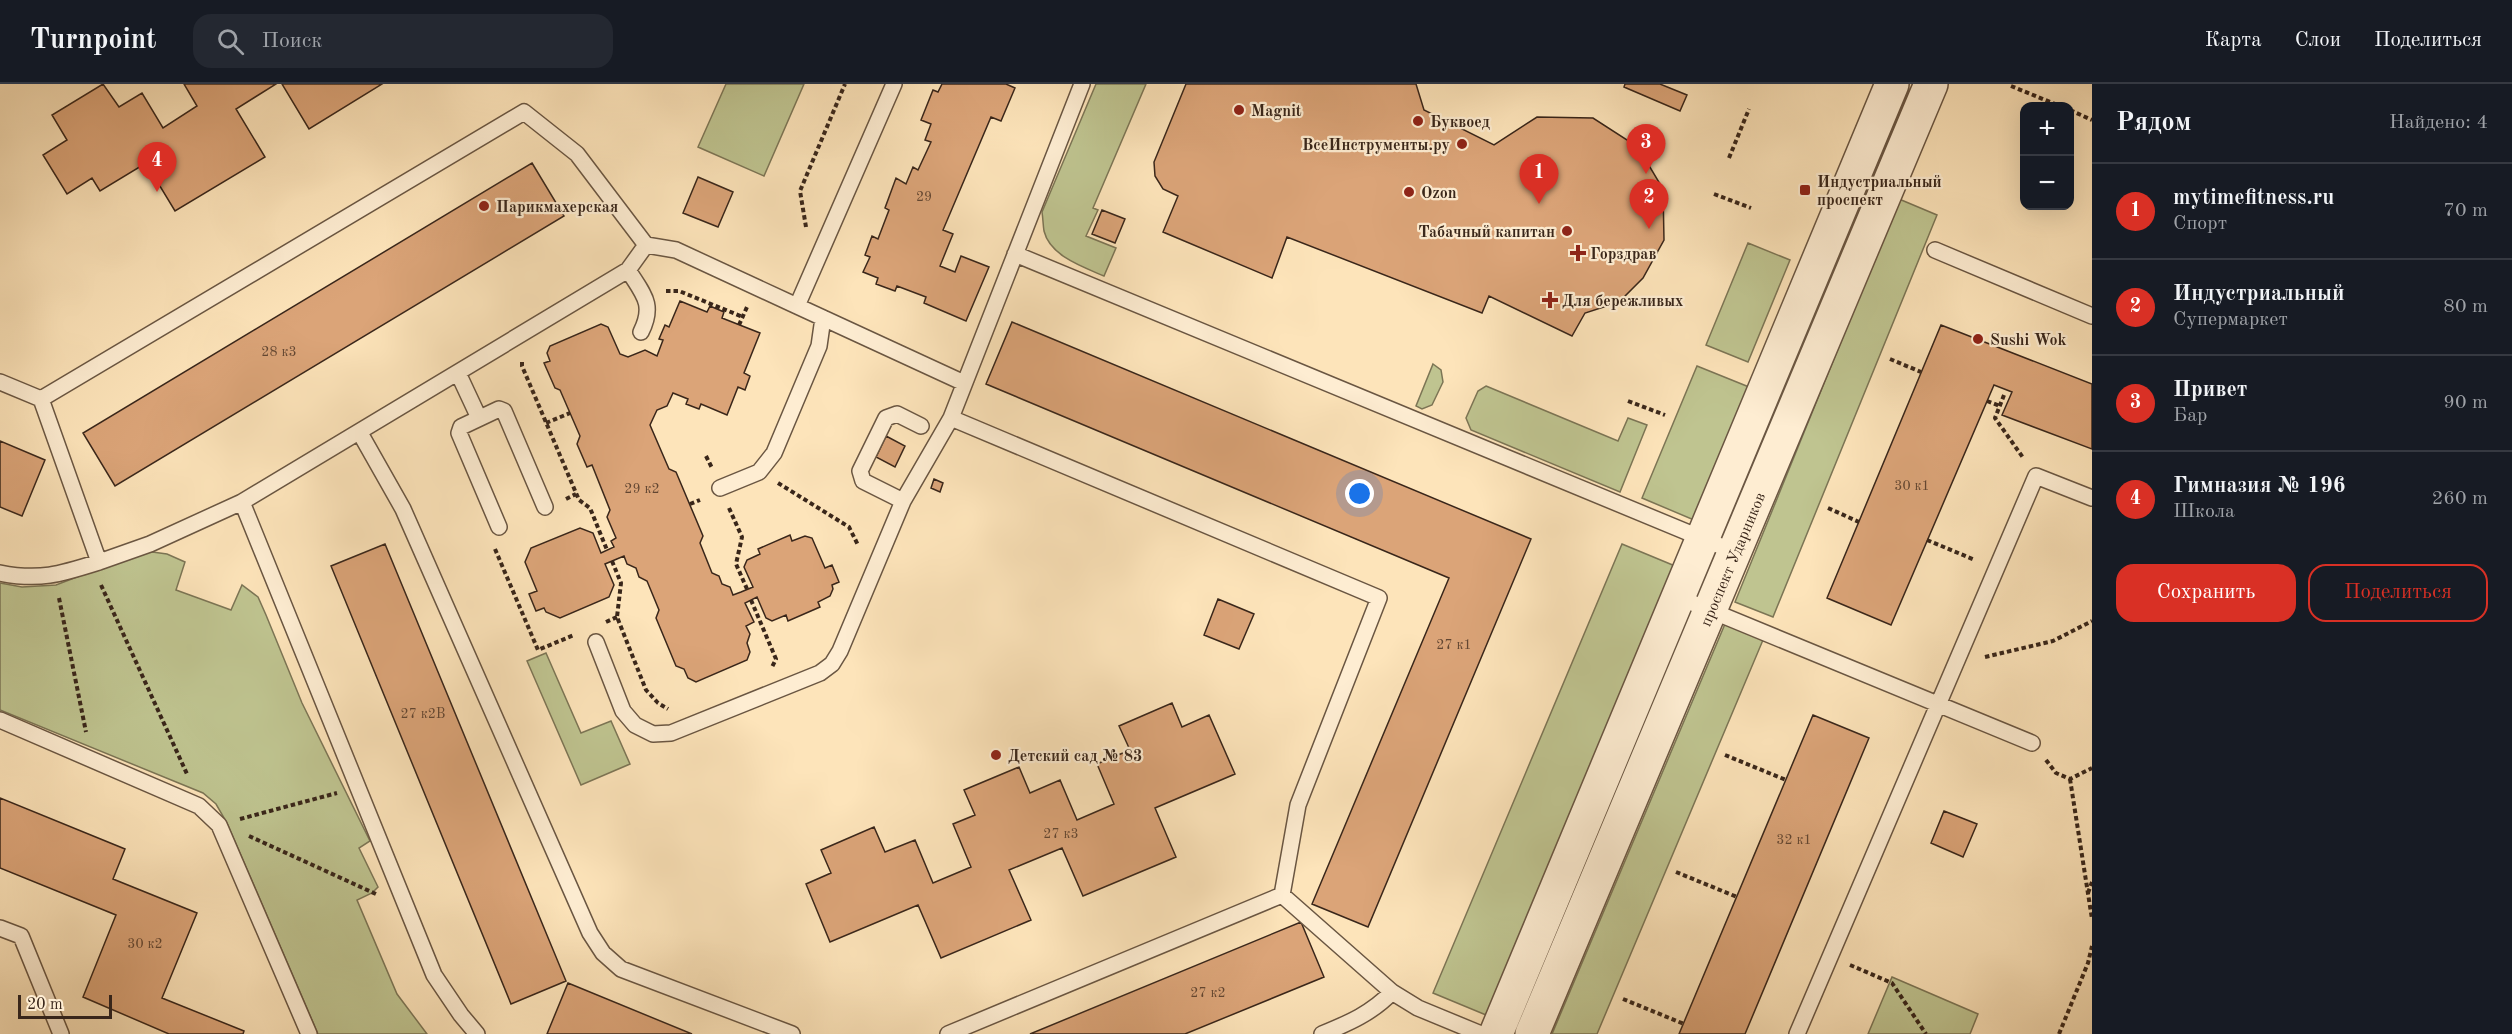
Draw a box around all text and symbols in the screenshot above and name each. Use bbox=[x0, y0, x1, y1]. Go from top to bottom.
search box bbox=[193, 14, 613, 68]
icon: search bbox=[214, 25, 247, 58]
text: Turnpoint bbox=[30, 27, 157, 55]
text: Поиск bbox=[262, 30, 322, 52]
text: Карта bbox=[2205, 30, 2262, 51]
text: Слои bbox=[2295, 30, 2341, 51]
text: Поделиться bbox=[2374, 30, 2482, 51]
map controls bbox=[2020, 102, 2074, 210]
button: + bbox=[2020, 102, 2074, 156]
marker: Magnit bbox=[1232, 103, 1246, 117]
place label: Magnit bbox=[1251, 104, 1302, 120]
text: Рядом bbox=[2116, 110, 2191, 136]
text: Найдено: 4 bbox=[2389, 113, 2488, 133]
marker: Буквоед bbox=[1411, 114, 1425, 128]
place label: Буквоед bbox=[1430, 115, 1490, 131]
pin: 3 bbox=[1626, 124, 1666, 174]
marker: ВсеИнструменты.ру bbox=[1455, 137, 1469, 151]
place label: ВсеИнструменты.ру bbox=[1302, 138, 1450, 154]
pin: 4 bbox=[138, 142, 176, 192]
pin: 1 bbox=[1520, 154, 1558, 204]
button: − bbox=[2020, 156, 2074, 210]
place label: Индустриальный проспект bbox=[1817, 175, 1942, 209]
pin: 2 bbox=[1630, 180, 1668, 229]
marker: Индустриальный проспект bbox=[1798, 183, 1812, 197]
marker: Ozon bbox=[1402, 185, 1416, 199]
place label: Ozon bbox=[1421, 186, 1457, 202]
text: mytimefitness.ru bbox=[2173, 187, 2334, 209]
house number: 29 bbox=[916, 190, 932, 204]
marker: Парикмахерская bbox=[477, 199, 491, 213]
place label: Парикмахерская bbox=[496, 200, 618, 216]
text: 1 bbox=[2130, 201, 2141, 221]
text: 70 m bbox=[2443, 201, 2488, 221]
text: Спорт bbox=[2173, 214, 2227, 234]
marker: Табачный капитан bbox=[1560, 224, 1574, 238]
place label: Табачный капитан bbox=[1418, 225, 1555, 241]
marker: Горздрав bbox=[1571, 246, 1585, 260]
place label: Горздрав bbox=[1590, 247, 1657, 263]
text: Индустриальный bbox=[2173, 283, 2345, 305]
marker: Для бережливых bbox=[1543, 293, 1557, 307]
place label: Для бережливых bbox=[1562, 294, 1683, 310]
text: 2 bbox=[2130, 297, 2141, 317]
text: 80 m bbox=[2443, 297, 2488, 317]
text: Супермаркет bbox=[2173, 310, 2288, 330]
marker: Sushi Wok bbox=[1971, 332, 1985, 346]
place label: Sushi Wok bbox=[1990, 333, 2067, 349]
house number: 28 к3 bbox=[261, 345, 297, 359]
text: Привет bbox=[2173, 379, 2247, 401]
text: 3 bbox=[2130, 393, 2141, 413]
text: 90 m bbox=[2443, 393, 2488, 413]
text: Бар bbox=[2173, 406, 2207, 426]
text: Гимназия № 196 bbox=[2173, 475, 2346, 497]
your location bbox=[1345, 479, 1374, 508]
house number: 30 к1 bbox=[1894, 479, 1930, 493]
house number: 29 к2 bbox=[624, 482, 660, 496]
text: 4 bbox=[2130, 489, 2141, 509]
text: 260 m bbox=[2432, 489, 2488, 509]
street label: проспект Ударников bbox=[1698, 491, 1769, 629]
text: Школа bbox=[2173, 502, 2235, 522]
button: Сохранить bbox=[2116, 564, 2296, 622]
button: Поделиться bbox=[2308, 564, 2488, 622]
house number: 27 к1 bbox=[1436, 638, 1472, 652]
house number: 27 к2В bbox=[401, 707, 445, 721]
marker: Детский сад № 83 bbox=[989, 748, 1003, 762]
place label: Детский сад № 83 bbox=[1008, 749, 1142, 765]
house number: 27 к3 bbox=[1043, 827, 1079, 841]
house number: 32 к1 bbox=[1776, 833, 1812, 847]
house number: 30 к2 bbox=[127, 937, 163, 951]
house number: 27 к2 bbox=[1190, 986, 1226, 1000]
scale bar bbox=[18, 992, 112, 1020]
text: 20 m bbox=[27, 997, 63, 1013]

